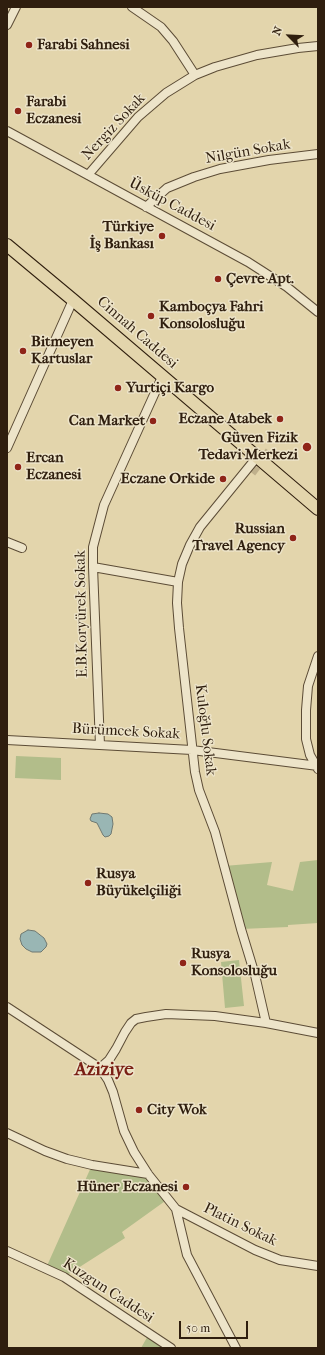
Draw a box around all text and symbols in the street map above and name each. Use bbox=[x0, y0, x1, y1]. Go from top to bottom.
north arrow bbox=[269, 16, 309, 56]
text: N bbox=[270, 24, 285, 37]
place label: Farabi Sahnesi bbox=[37, 36, 130, 54]
marker: Farabi Sahnesi bbox=[24, 40, 34, 50]
street label: Nergiz Sokak bbox=[78, 90, 150, 164]
place label: Farabi Eczanesi bbox=[26, 93, 81, 128]
marker: Farabi Eczanesi bbox=[13, 106, 23, 116]
street label: Nilgün Sokak bbox=[204, 136, 292, 168]
street label: Üsküp Caddesi bbox=[126, 175, 218, 235]
place label: Türkiye İş Bankası bbox=[89, 218, 154, 253]
marker: Türkiye İş Bankası bbox=[157, 231, 167, 241]
place label: Çevre Apt. bbox=[226, 270, 294, 288]
marker: Çevre Apt. bbox=[213, 274, 223, 284]
street label: Cinnah Caddesi bbox=[93, 293, 181, 373]
place label: Kamboçya Fahri Konsolosluğu bbox=[159, 298, 264, 333]
marker: Kamboçya Fahri Konsolosluğu bbox=[146, 311, 156, 321]
place label: Bitmeyen Kartuslar bbox=[31, 333, 94, 368]
marker: Bitmeyen Kartuslar bbox=[18, 346, 28, 356]
place label: Yurtiçi Kargo bbox=[126, 379, 214, 397]
marker: Yurtiçi Kargo bbox=[113, 383, 123, 393]
place label: Eczane Atabek bbox=[179, 410, 272, 428]
place label: Can Market bbox=[69, 412, 145, 430]
marker: Eczane Atabek bbox=[275, 414, 285, 424]
marker: Can Market bbox=[148, 416, 158, 426]
place label: Güven Fizik Tedavi Merkezi bbox=[199, 429, 298, 464]
marker: Güven Fizik Tedavi Merkezi bbox=[301, 441, 313, 453]
place label: Ercan Eczanesi bbox=[26, 449, 81, 484]
marker: Ercan Eczanesi bbox=[13, 462, 23, 472]
place label: Eczane Orkide bbox=[121, 470, 215, 488]
marker: Eczane Orkide bbox=[218, 474, 228, 484]
place label: Russian Travel Agency bbox=[193, 520, 285, 555]
marker: Russian Travel Agency bbox=[288, 533, 298, 543]
street label: E.B.Koryürek Sokak bbox=[72, 550, 92, 678]
street label: Kuloğlu Sokak bbox=[190, 683, 220, 777]
street label: Bürümcek Sokak bbox=[72, 720, 180, 744]
place label: Rusya Büyükelçiliği bbox=[96, 865, 181, 900]
marker: Rusya Büyükelçiliği bbox=[83, 878, 93, 888]
place label: Rusya Konsolosluğu bbox=[191, 945, 277, 980]
marker: Rusya Konsolosluğu bbox=[178, 958, 188, 968]
district label: Aziziye bbox=[74, 1059, 134, 1081]
place label: City Wok bbox=[147, 1101, 207, 1119]
marker: City Wok bbox=[134, 1105, 144, 1115]
place label: Hüner Eczanesi bbox=[77, 1178, 178, 1196]
marker: Hüner Eczanesi bbox=[181, 1182, 191, 1192]
street label: Platin Sokak bbox=[200, 1199, 280, 1251]
street label: Kuzgun Caddesi bbox=[59, 1255, 157, 1327]
scale bar bbox=[181, 1313, 250, 1339]
text: 50 m bbox=[186, 1321, 210, 1335]

